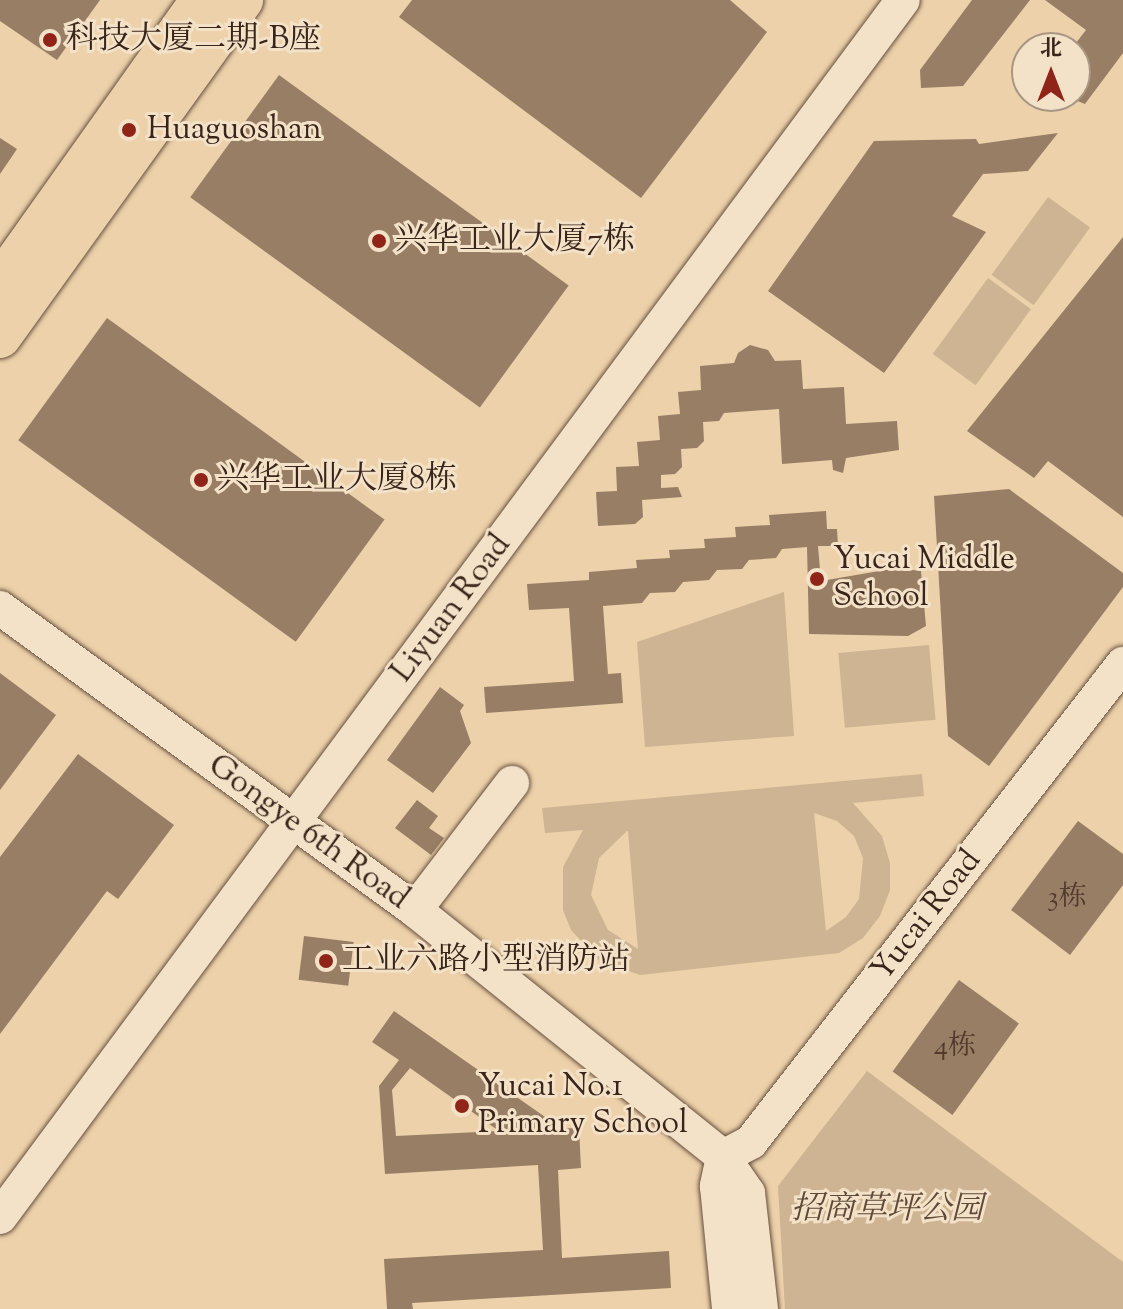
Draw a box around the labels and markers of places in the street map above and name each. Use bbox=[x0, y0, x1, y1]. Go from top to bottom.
place label: 科技大厦二期-B座 bbox=[66, 21, 321, 59]
marker: 科技大厦二期-B座 bbox=[41, 31, 59, 49]
place label: Huaguoshan bbox=[147, 111, 322, 149]
marker: Huaguoshan bbox=[118, 119, 140, 141]
place label: 兴华工业大厦7栋 bbox=[395, 222, 635, 260]
marker: 兴华工业大厦7栋 bbox=[370, 232, 388, 250]
place label: 兴华工业大厦8栋 bbox=[217, 461, 457, 499]
marker: 兴华工业大厦8栋 bbox=[192, 471, 210, 489]
place label: Yucai Middle School bbox=[833, 542, 1015, 617]
marker: Yucai Middle School bbox=[808, 570, 826, 588]
place label: 工业六路小型消防站 bbox=[342, 942, 630, 980]
marker: 工业六路小型消防站 bbox=[317, 952, 335, 970]
place label: Yucai No.1 Primary School bbox=[478, 1069, 688, 1144]
marker: Yucai No.1 Primary School bbox=[453, 1097, 471, 1115]

